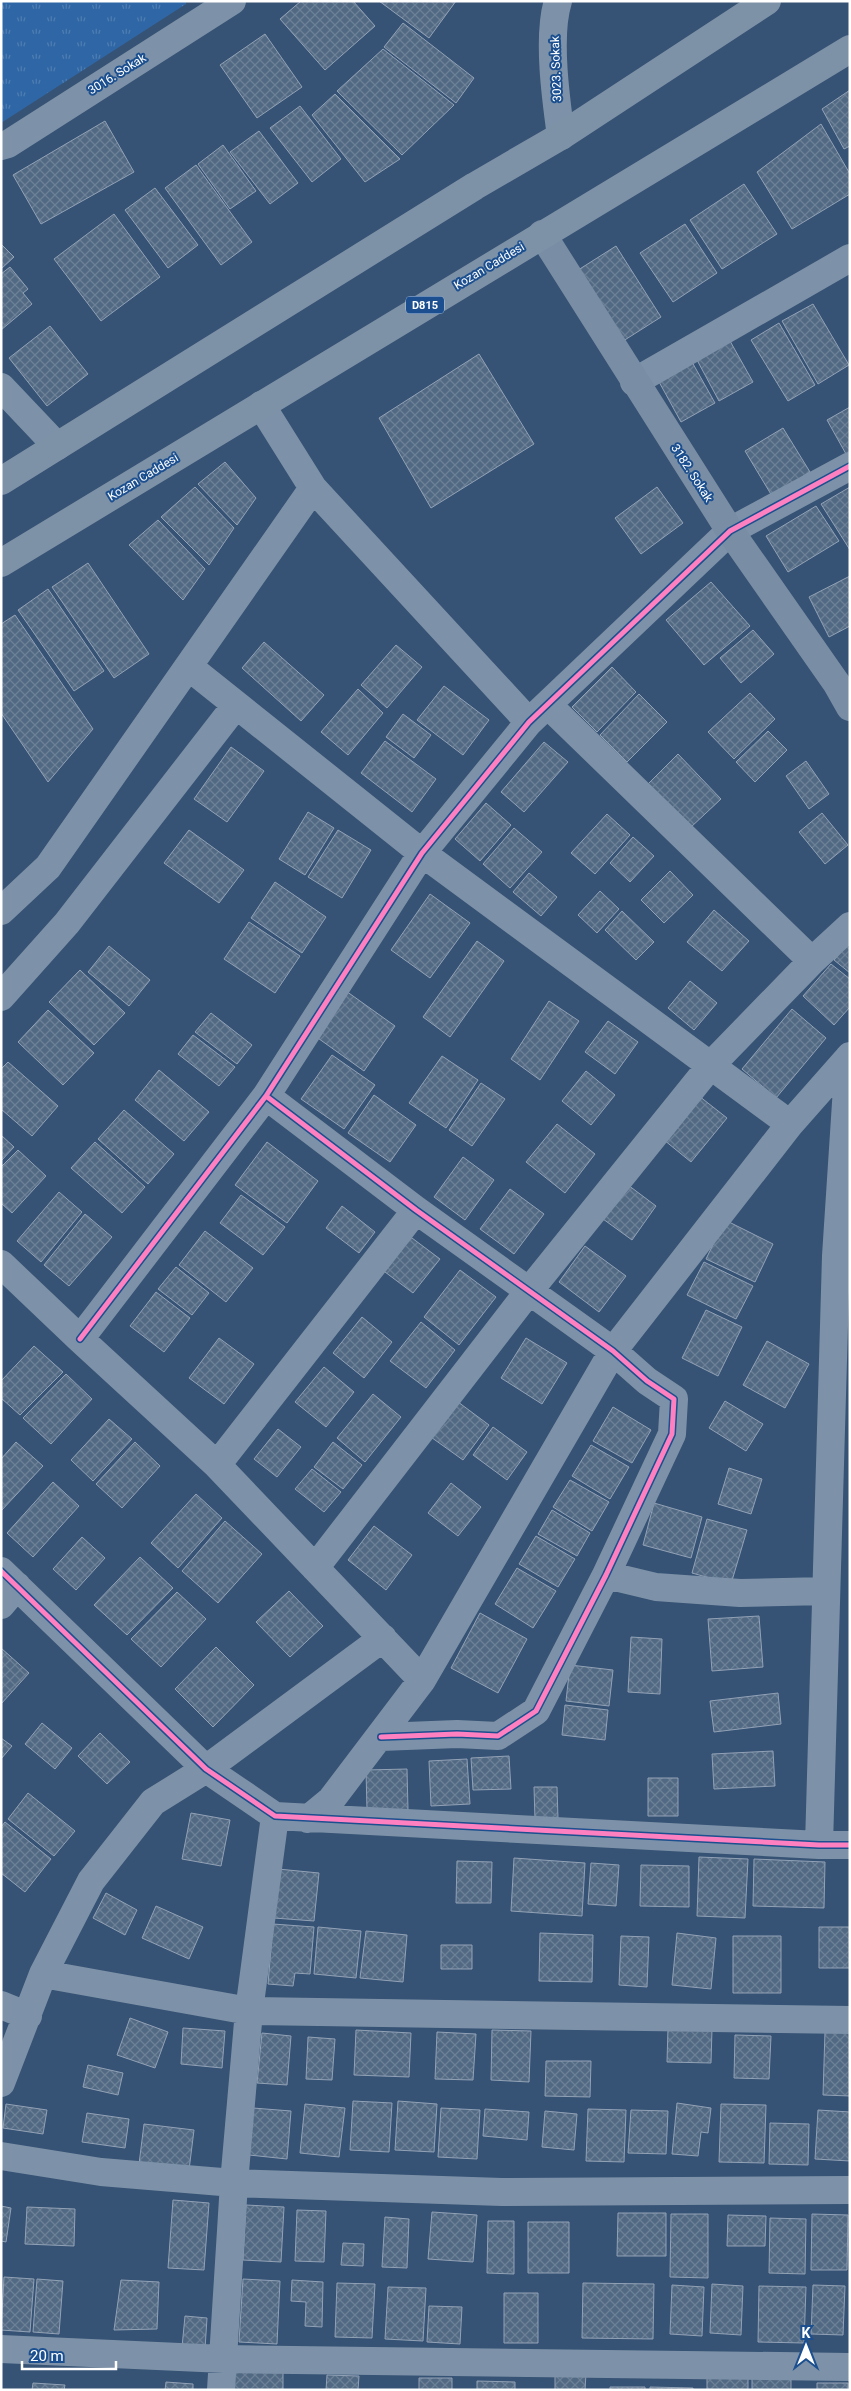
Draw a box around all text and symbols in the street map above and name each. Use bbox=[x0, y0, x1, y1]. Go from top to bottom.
street label: 3023. Sokak bbox=[548, 35, 564, 102]
street label: 3016. Sokak bbox=[85, 50, 149, 97]
street label: Kozan Caddesi bbox=[451, 239, 527, 292]
road number: D815 bbox=[406, 296, 444, 314]
street label: 3182. Sokak bbox=[668, 442, 716, 505]
street label: Kozan Caddesi bbox=[105, 450, 181, 503]
north arrow bbox=[781, 2321, 831, 2371]
text: K bbox=[802, 2325, 811, 2341]
scale bar bbox=[22, 2338, 116, 2370]
text: 20 m bbox=[30, 2347, 64, 2365]

